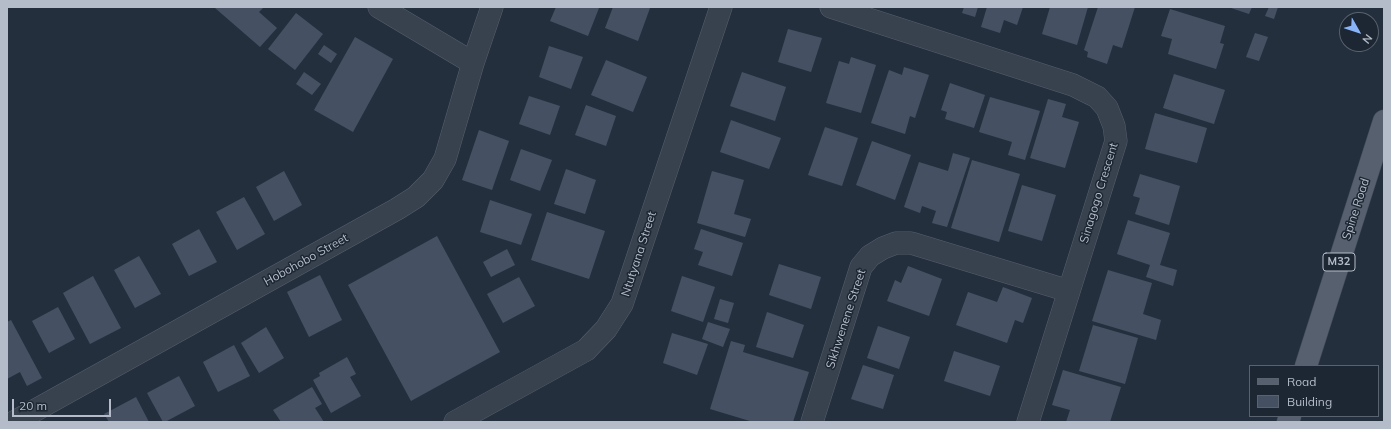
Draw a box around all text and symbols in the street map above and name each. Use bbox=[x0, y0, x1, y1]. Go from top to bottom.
north arrow bbox=[1339, 12, 1379, 52]
text: N bbox=[1359, 31, 1376, 47]
street label: Sinagogo Crescent bbox=[1077, 141, 1121, 245]
street label: Spine Road bbox=[1339, 177, 1373, 241]
street label: Ntutyana Street bbox=[618, 210, 660, 298]
street label: Hobohobo Street bbox=[261, 231, 351, 289]
road number: M32 bbox=[1323, 253, 1355, 271]
street label: Sikhwenene Street bbox=[823, 267, 869, 371]
legend bbox=[1249, 365, 1379, 417]
text: Road bbox=[1287, 374, 1316, 389]
scale bar bbox=[14, 391, 113, 417]
text: Building bbox=[1287, 394, 1332, 409]
text: 20 m bbox=[19, 398, 47, 413]

